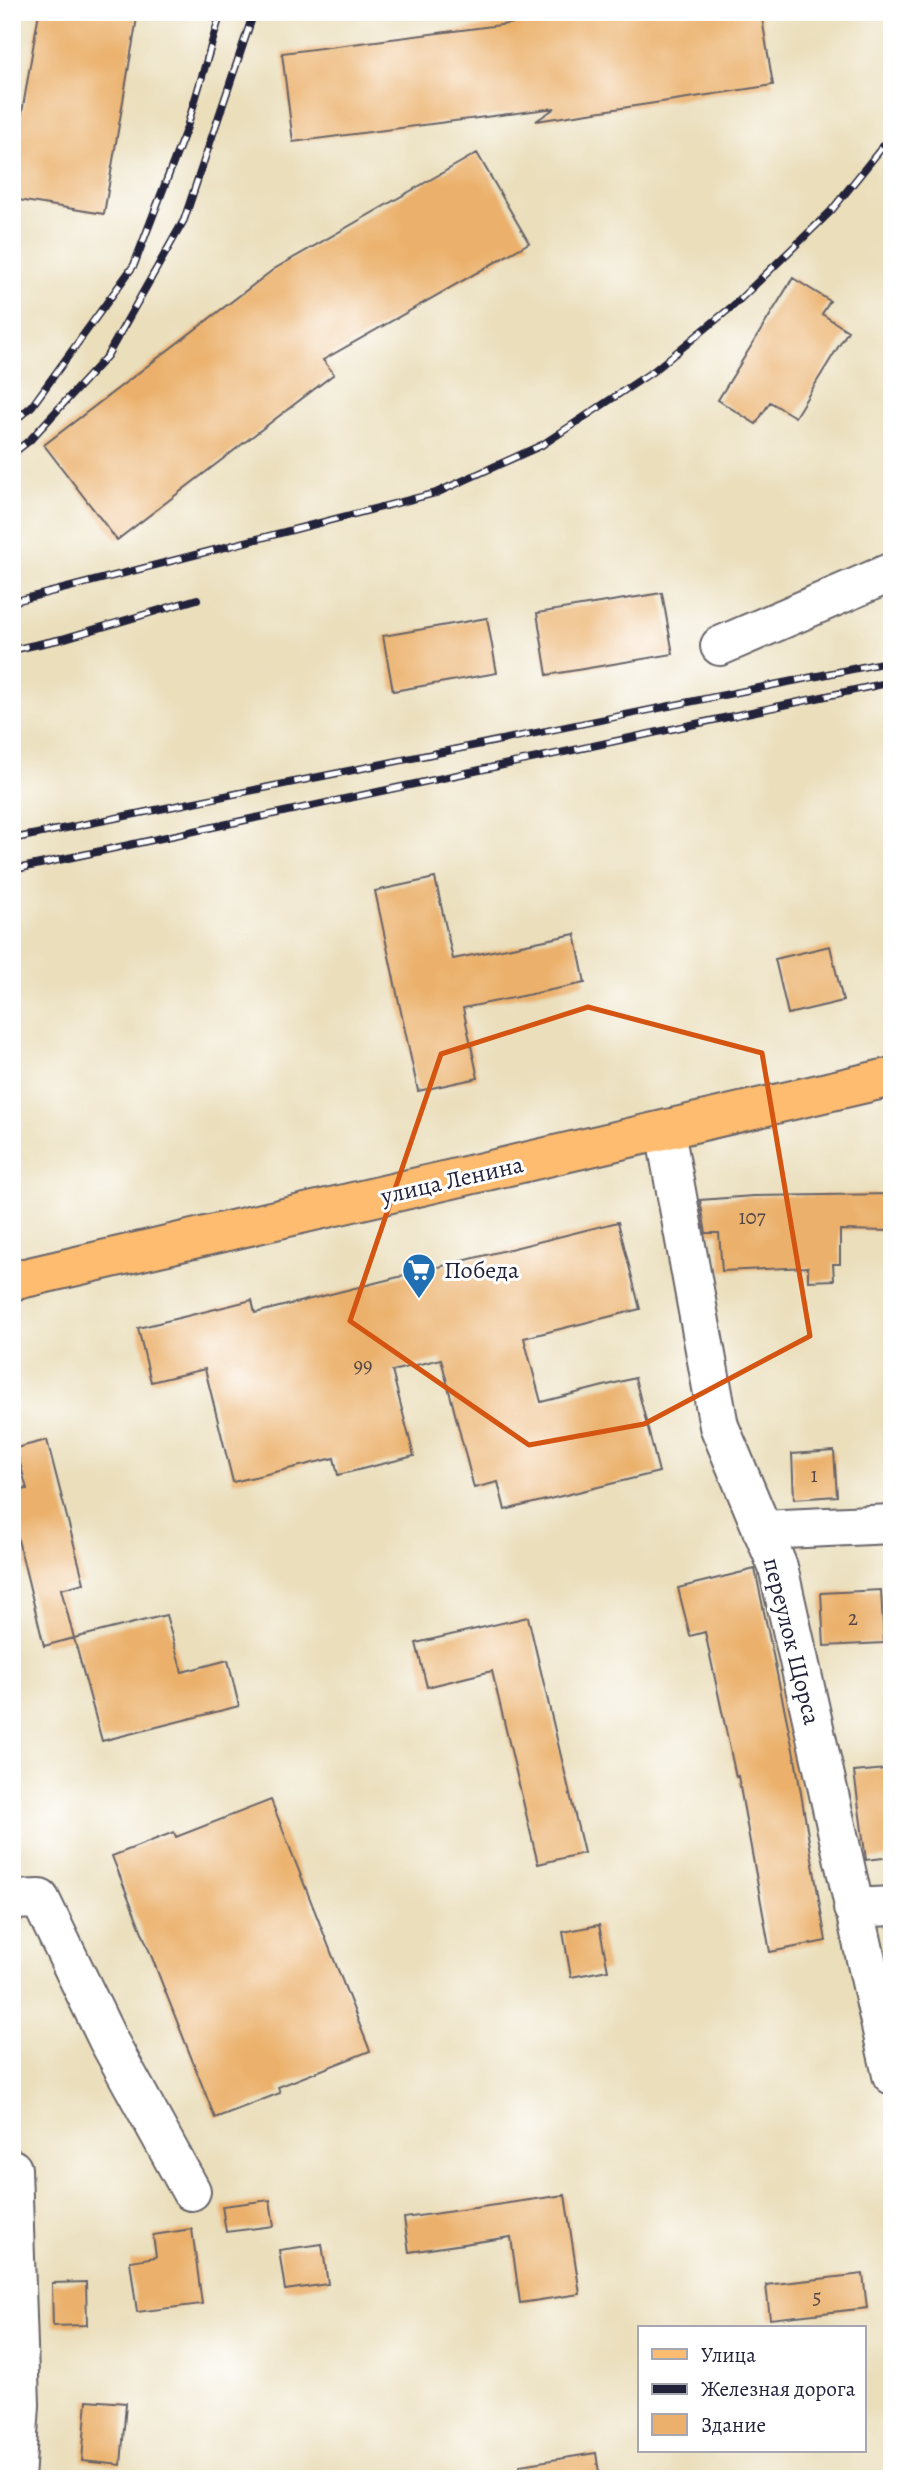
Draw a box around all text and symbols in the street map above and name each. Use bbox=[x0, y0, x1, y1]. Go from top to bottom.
street label: улица Ленина bbox=[377, 1148, 526, 1212]
house number: 107 bbox=[738, 1203, 766, 1231]
supermarket icon: Победа bbox=[400, 1251, 438, 1300]
place label: Победа bbox=[444, 1254, 519, 1286]
house number: 99 bbox=[353, 1351, 373, 1379]
house number: 1 bbox=[810, 1461, 818, 1489]
street label: переулок Щорса bbox=[756, 1554, 828, 1728]
house number: 2 bbox=[848, 1604, 858, 1632]
house number: 5 bbox=[812, 2283, 822, 2311]
legend bbox=[638, 2326, 866, 2452]
text: Улица bbox=[701, 2341, 756, 2369]
text: Железная дорога bbox=[701, 2375, 856, 2403]
text: Здание bbox=[701, 2411, 766, 2439]

